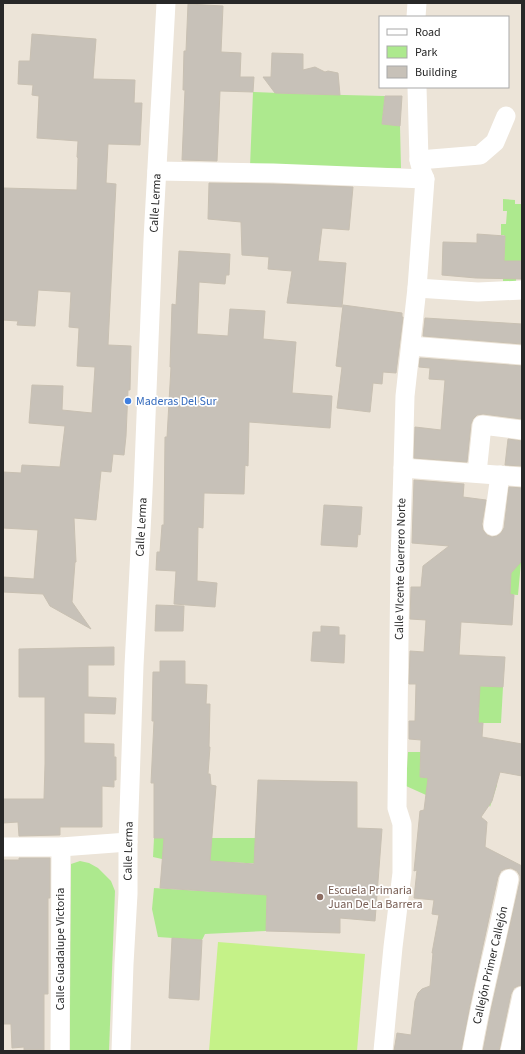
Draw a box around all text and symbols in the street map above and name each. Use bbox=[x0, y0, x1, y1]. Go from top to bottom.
legend bbox=[379, 16, 509, 88]
text: Road bbox=[415, 24, 441, 41]
text: Park bbox=[415, 44, 437, 61]
text: Building bbox=[415, 64, 457, 81]
street label: Calle Lerma bbox=[145, 173, 166, 233]
place label: Maderas Del Sur bbox=[136, 393, 217, 410]
marker: Maderas Del Sur bbox=[123, 396, 133, 406]
street label: Calle Lerma bbox=[131, 497, 152, 557]
street label: Calle VIcente Guerrero Norte bbox=[391, 498, 410, 640]
street label: Calle Lerma bbox=[119, 821, 138, 881]
place label: Escuela Primaria Juan De La Barrera bbox=[328, 882, 423, 913]
street label: Calle Guadalupe Victoria bbox=[52, 888, 69, 1010]
marker: Escuela Primaria Juan De La Barrera bbox=[315, 892, 325, 902]
street label: Callejón Primer Callejón bbox=[469, 904, 512, 1026]

